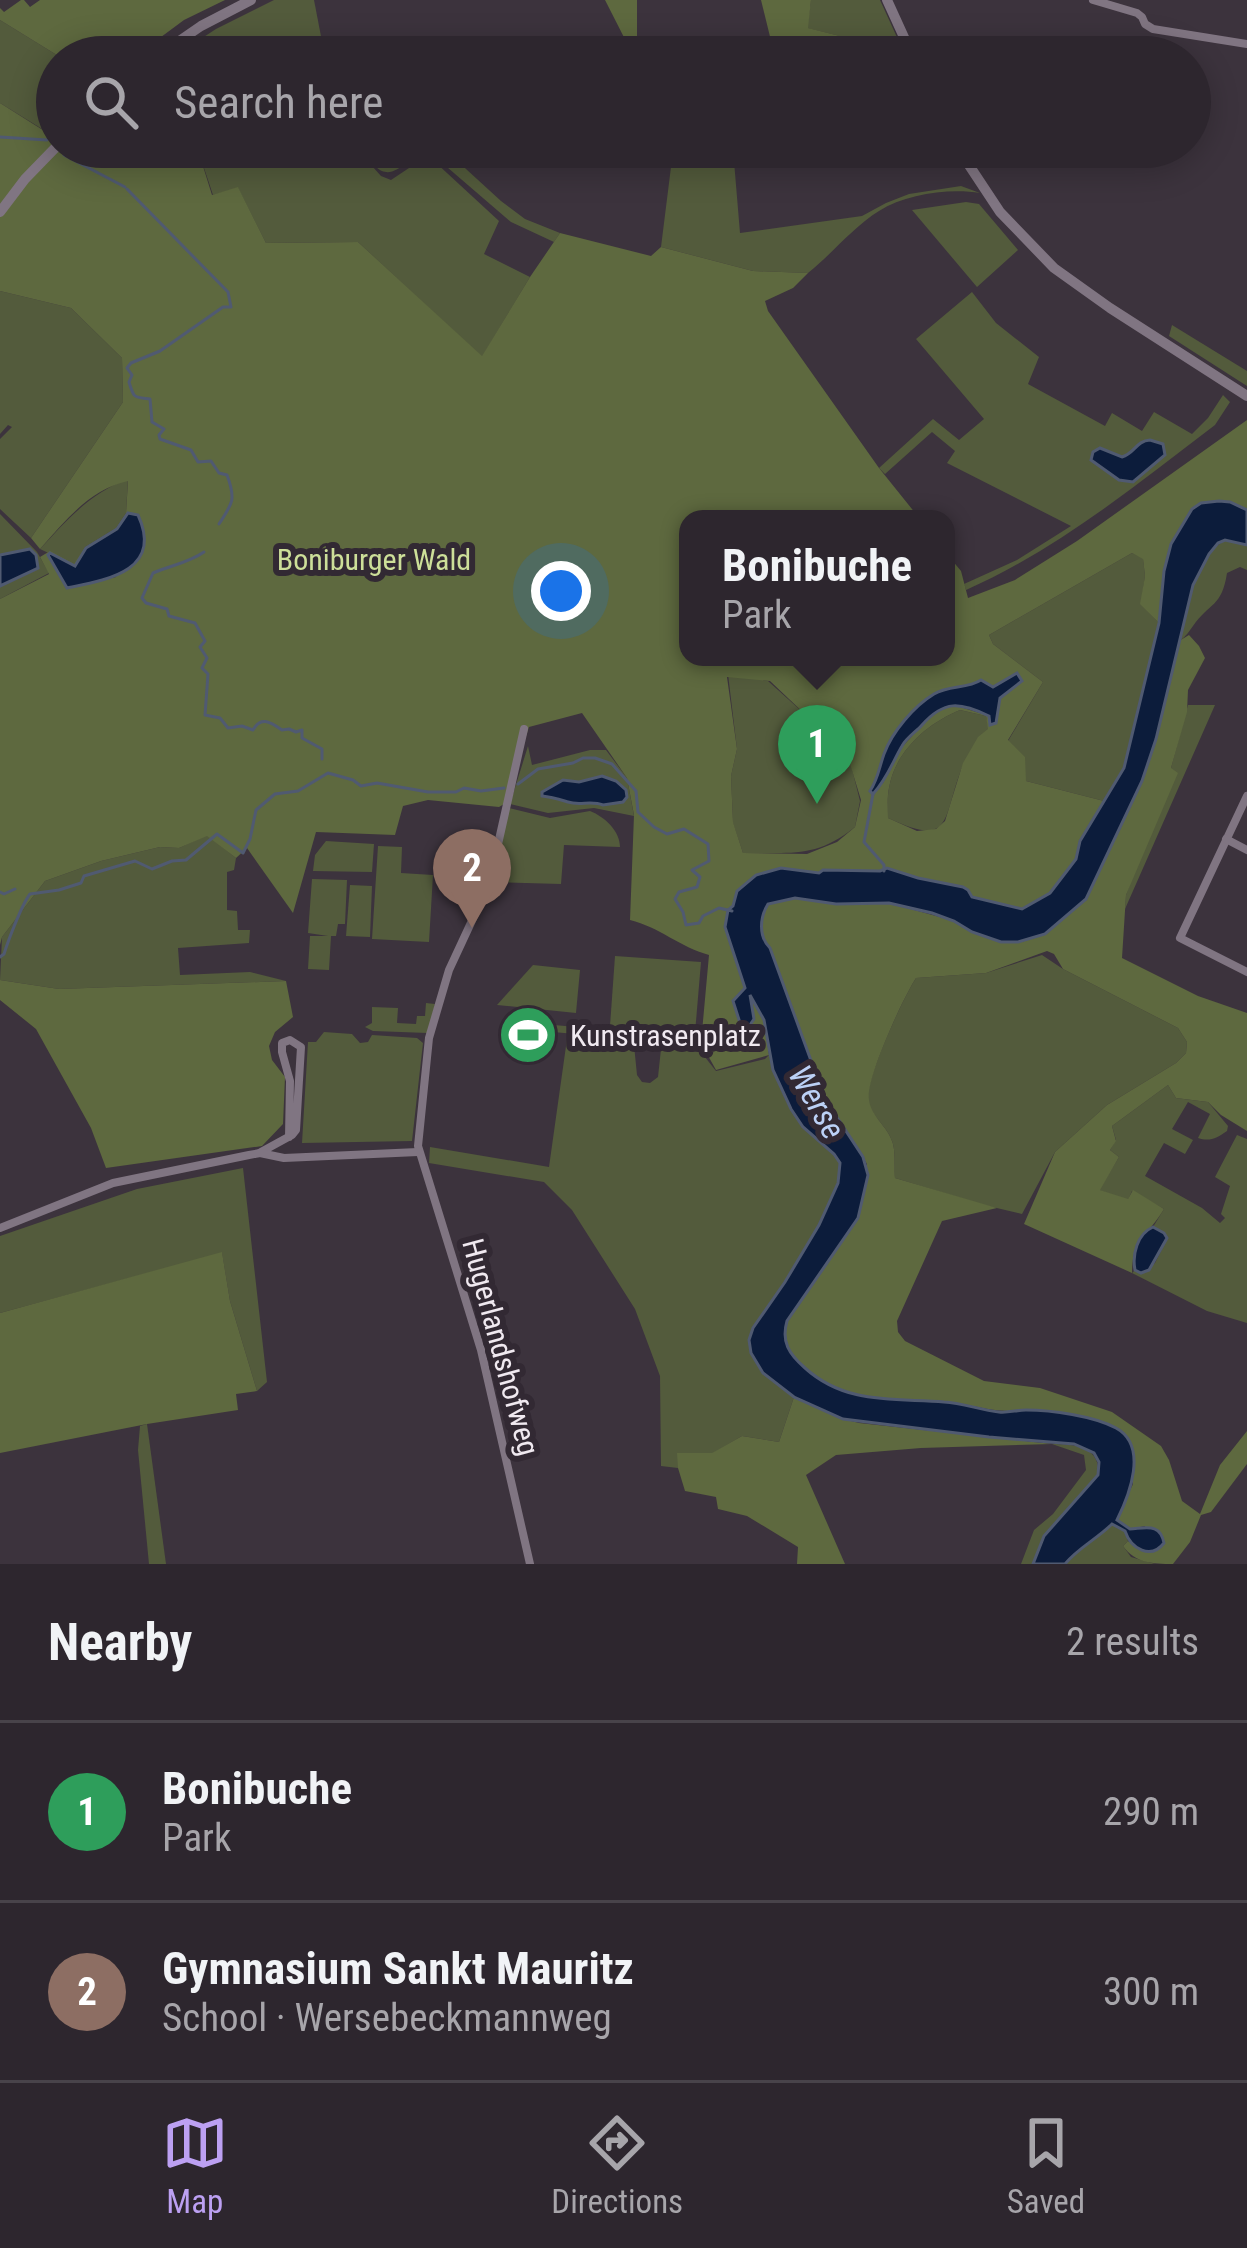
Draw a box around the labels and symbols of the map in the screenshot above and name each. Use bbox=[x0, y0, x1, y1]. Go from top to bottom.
park label: Boniburger Wald bbox=[277, 542, 471, 577]
your location bbox=[531, 561, 591, 621]
pin: 1 bbox=[778, 705, 856, 804]
pin: 2 bbox=[433, 829, 511, 928]
sports icon: Kunstrasenplatz bbox=[497, 1004, 559, 1066]
place label: Kunstrasenplatz bbox=[570, 1018, 761, 1053]
water label: Werse bbox=[781, 1058, 853, 1146]
street label: Hugerlandshofweg bbox=[455, 1235, 547, 1459]

